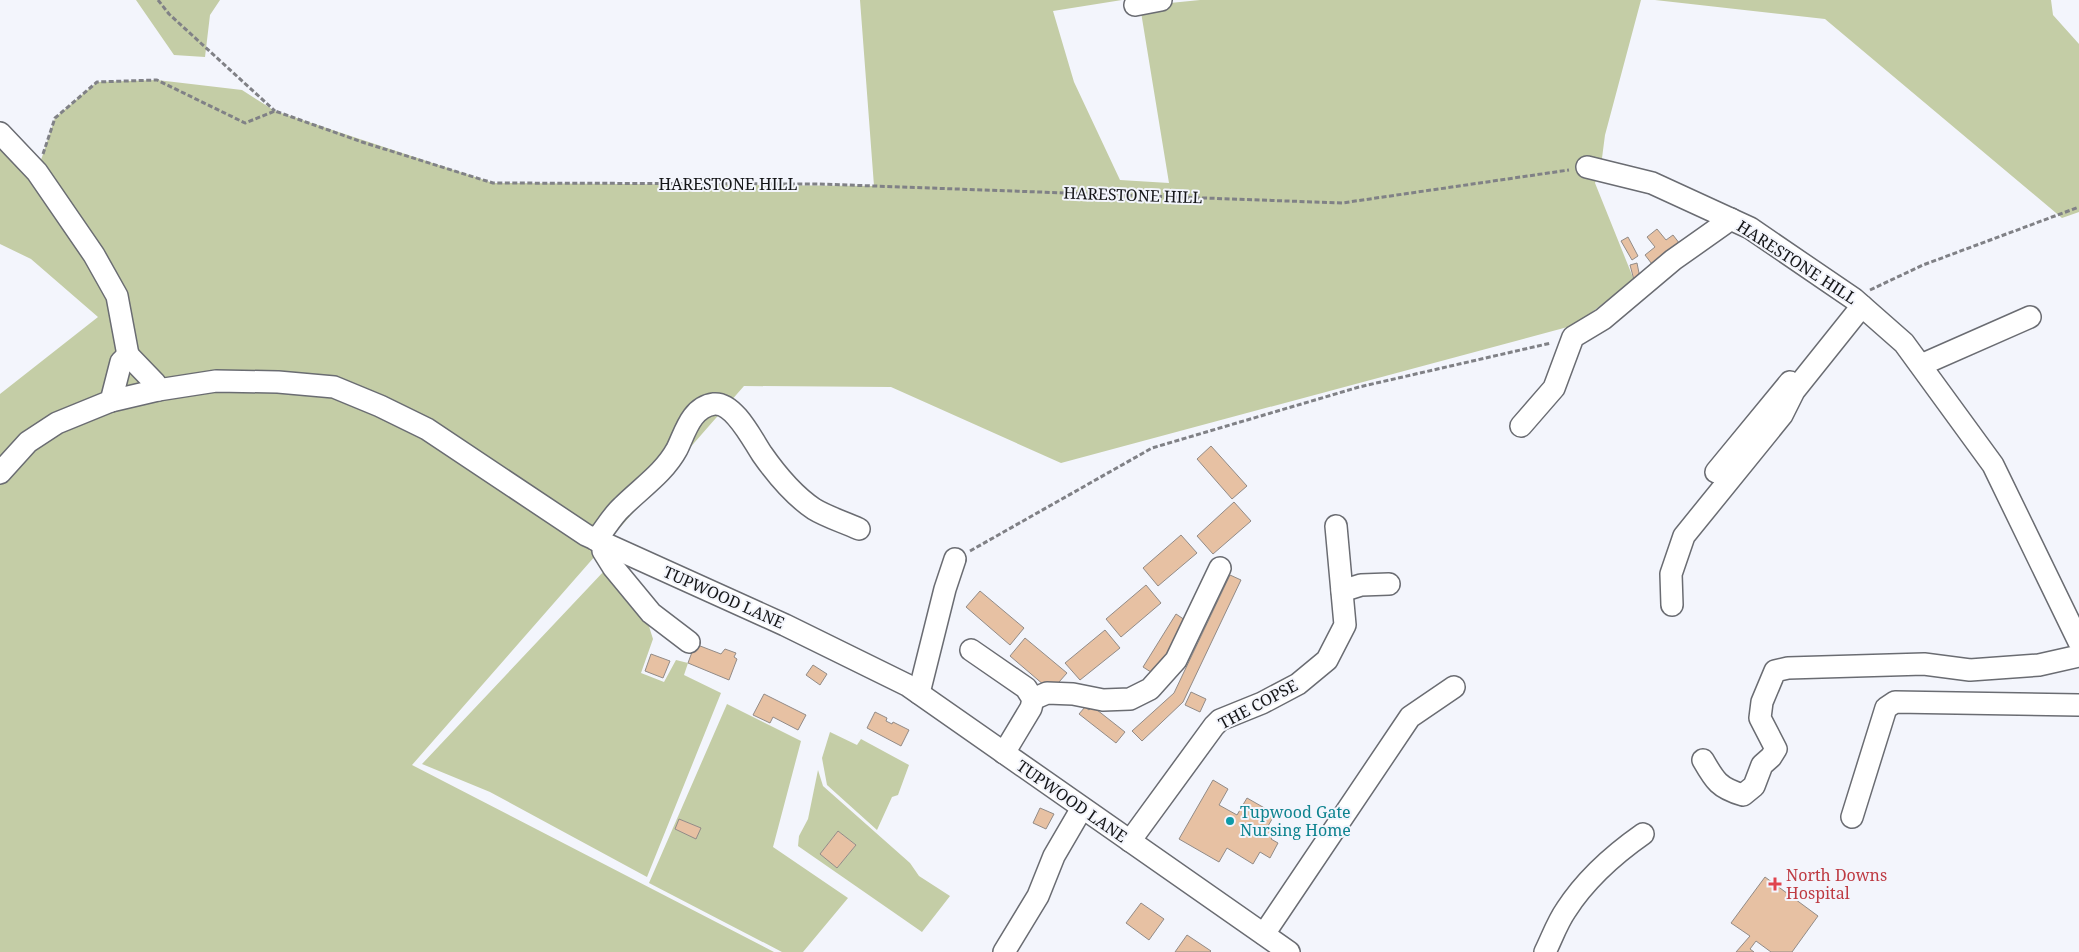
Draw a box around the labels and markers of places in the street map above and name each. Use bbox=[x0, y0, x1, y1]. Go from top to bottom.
place label: Tupwood Gate Nursing Home bbox=[1240, 801, 1351, 841]
marker: Tupwood Gate Nursing Home bbox=[1224, 815, 1236, 827]
place label: North Downs Hospital bbox=[1786, 864, 1887, 904]
marker: North Downs Hospital bbox=[1768, 877, 1782, 891]

